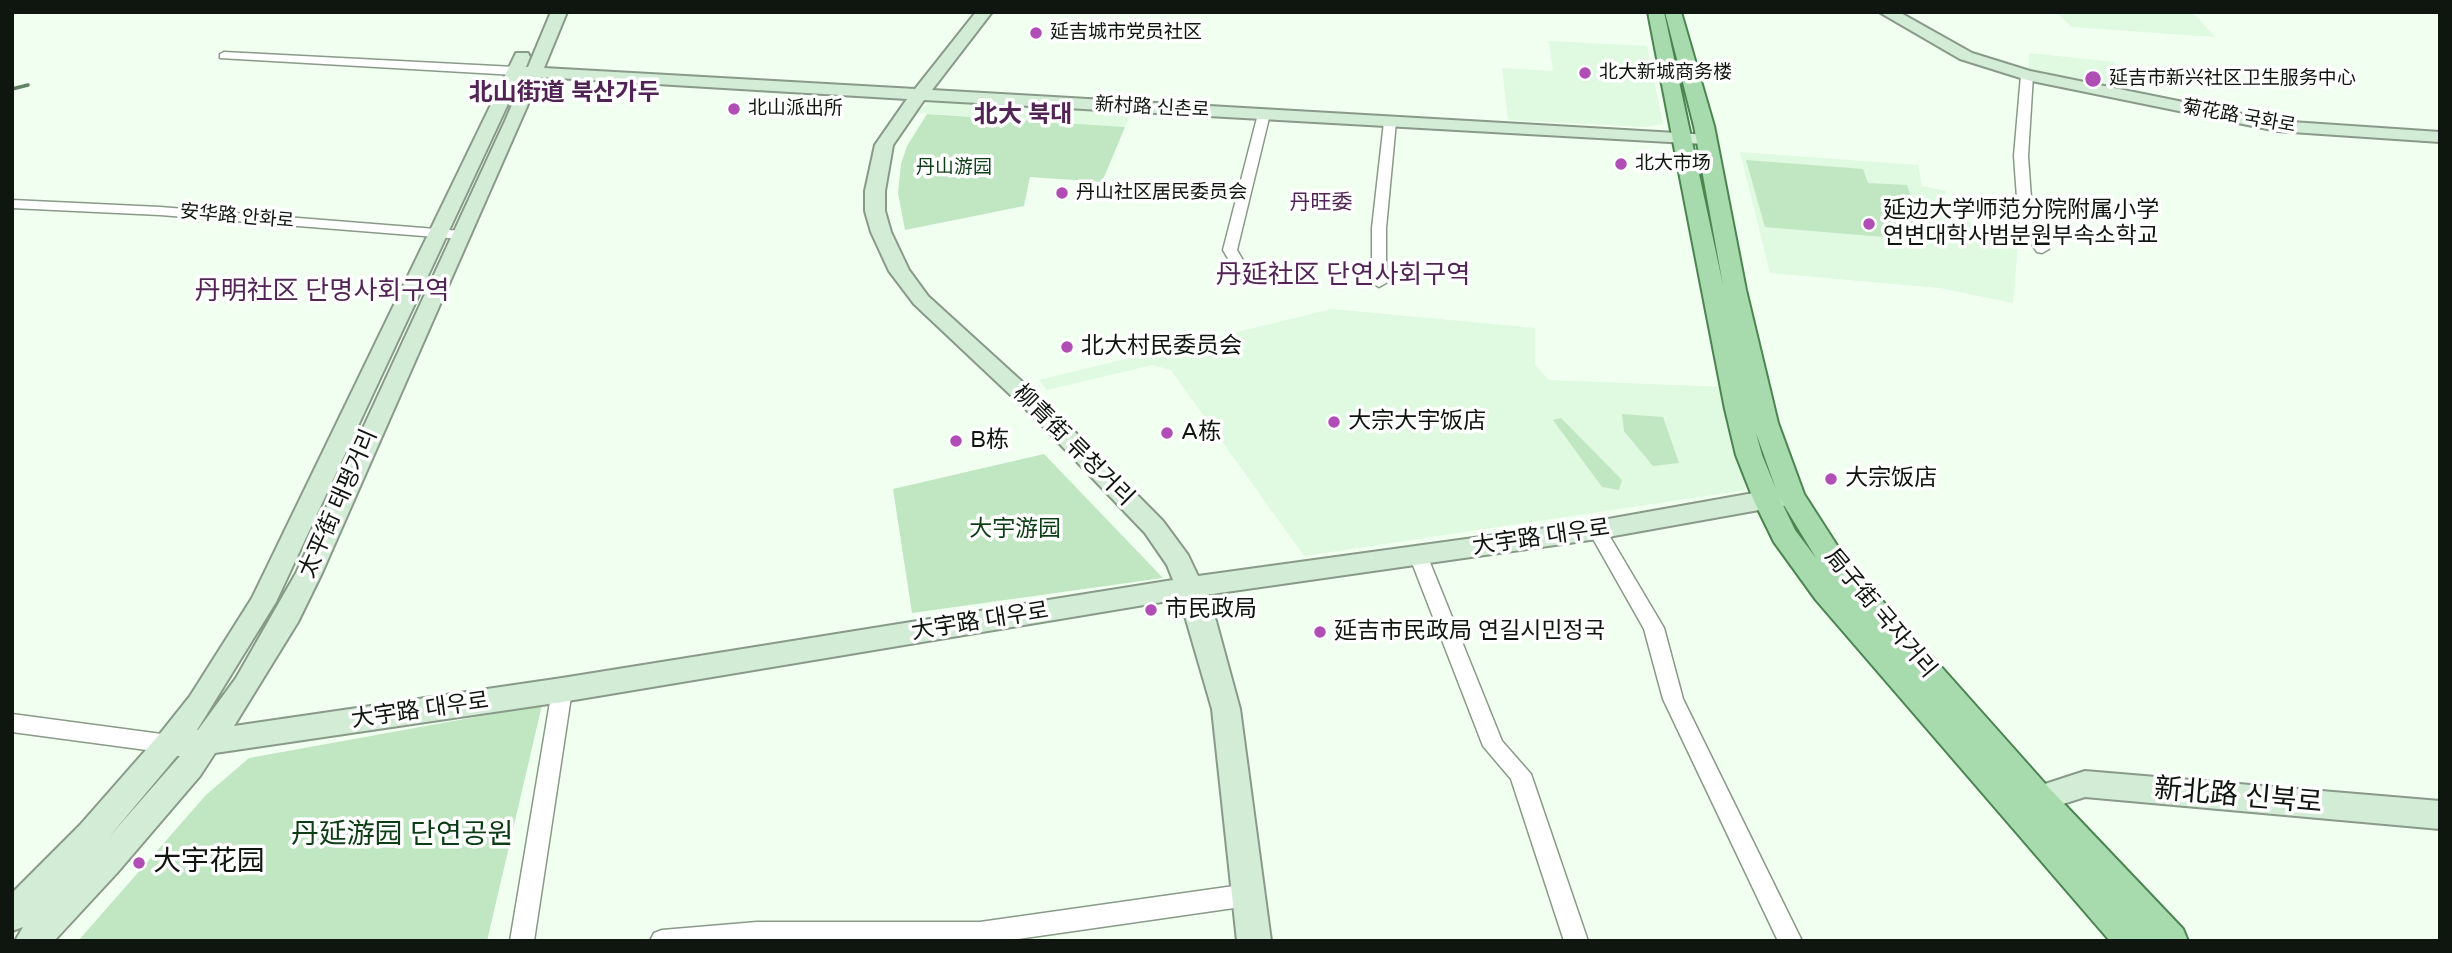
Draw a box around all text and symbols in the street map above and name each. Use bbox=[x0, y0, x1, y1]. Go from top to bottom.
place label: 延吉城市党员社区 bbox=[1050, 22, 1202, 44]
marker: 延吉城市党员社区 bbox=[1028, 25, 1044, 41]
place label: 北大新城商务楼 bbox=[1599, 62, 1732, 84]
marker: 北大新城商务楼 bbox=[1577, 65, 1593, 81]
place label: 延吉市新兴社区卫生服务中心 bbox=[2109, 68, 2356, 90]
marker: 延吉市新兴社区卫生服务中心 bbox=[2083, 69, 2103, 89]
district label: 北山街道 북산가두 bbox=[469, 80, 659, 108]
street label: 新村路 신촌로 bbox=[1094, 94, 1210, 122]
street label: 菊花路 국화로 bbox=[2181, 96, 2297, 138]
place label: 北山派出所 bbox=[748, 98, 843, 120]
marker: 北山派出所 bbox=[726, 101, 742, 117]
district label: 北大 북대 bbox=[974, 102, 1072, 130]
place label: 北大市场 bbox=[1635, 153, 1711, 175]
marker: 北大市场 bbox=[1613, 156, 1629, 172]
park label: 丹山游园 bbox=[916, 157, 992, 179]
place label: 丹山社区居民委员会 bbox=[1076, 182, 1247, 204]
marker: 丹山社区居民委员会 bbox=[1054, 185, 1070, 201]
district label: 丹旺委 bbox=[1290, 190, 1352, 216]
place label: 延边大学师范分院附属小学 연변대학사범분원부속소학교 bbox=[1883, 197, 2159, 251]
street label: 安华路 안화로 bbox=[179, 201, 295, 233]
marker: 延边大学师范分院附属小学 연변대학사범분원부속소학교 bbox=[1861, 216, 1877, 232]
district label: 丹延社区 단연사회구역 bbox=[1216, 260, 1470, 292]
district label: 丹明社区 단명사회구역 bbox=[195, 276, 449, 308]
place label: 北大村民委员会 bbox=[1081, 333, 1242, 361]
marker: 北大村民委员会 bbox=[1059, 339, 1075, 355]
street label: 柳青街 류청거리 bbox=[1007, 380, 1139, 512]
place label: 大宗大宇饭店 bbox=[1348, 408, 1486, 436]
marker: 大宗大宇饭店 bbox=[1326, 414, 1342, 430]
place label: A栋 bbox=[1181, 419, 1221, 447]
street label: 太平街 태평거리 bbox=[294, 425, 384, 583]
marker: A栋 bbox=[1159, 425, 1175, 441]
place label: B栋 bbox=[970, 427, 1009, 455]
marker: B栋 bbox=[948, 433, 964, 449]
place label: 大宗饭店 bbox=[1845, 465, 1937, 493]
marker: 大宗饭店 bbox=[1823, 471, 1839, 487]
street label: 大宇路 대우로 bbox=[1471, 515, 1611, 561]
park label: 大宇游园 bbox=[969, 516, 1061, 544]
street label: 局子街 국자거리 bbox=[1818, 544, 1942, 684]
place label: 市民政局 bbox=[1165, 596, 1257, 624]
street label: 大宇路 대우로 bbox=[909, 598, 1051, 646]
marker: 市民政局 bbox=[1143, 602, 1159, 618]
place label: 延吉市民政局 연길시민정국 bbox=[1334, 618, 1605, 646]
marker: 延吉市民政局 연길시민정국 bbox=[1312, 624, 1328, 640]
street label: 大宇路 대우로 bbox=[350, 688, 490, 734]
street label: 新北路 신북로 bbox=[2153, 773, 2323, 821]
park label: 丹延游园 단연공원 bbox=[291, 819, 513, 853]
place label: 大宇花园 bbox=[153, 846, 265, 880]
marker: 大宇花园 bbox=[131, 855, 147, 871]

